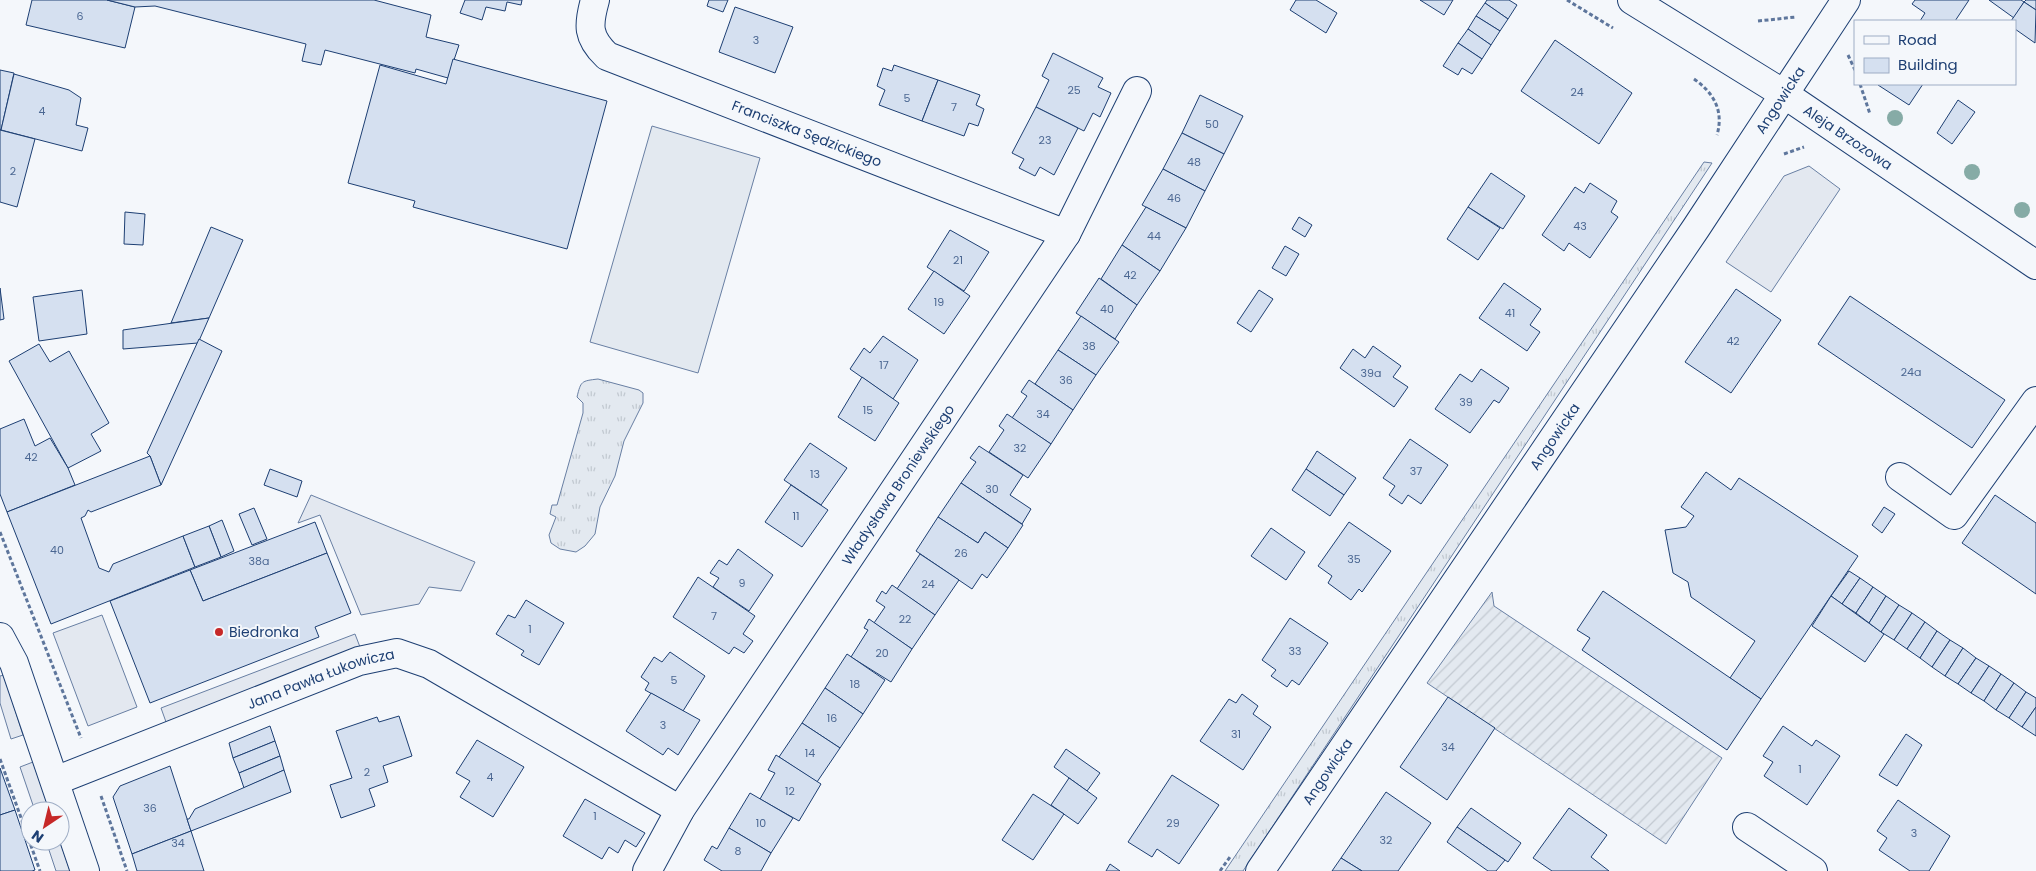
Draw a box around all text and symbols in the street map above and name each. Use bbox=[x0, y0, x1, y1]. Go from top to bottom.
house number: 6 bbox=[77, 8, 84, 24]
legend bbox=[1854, 20, 2016, 85]
text: Road bbox=[1898, 29, 1937, 50]
house number: 3 bbox=[753, 32, 759, 48]
text: Building bbox=[1898, 54, 1958, 75]
street label: Angowicka bbox=[1751, 62, 1810, 138]
house number: 25 bbox=[1067, 82, 1081, 98]
house number: 24 bbox=[1570, 84, 1584, 100]
house number: 5 bbox=[904, 90, 911, 106]
street label: Franciszka Sędzickiego bbox=[729, 95, 885, 172]
house number: 7 bbox=[951, 99, 957, 115]
street label: Aleja Brzozowa bbox=[1799, 100, 1896, 175]
house number: 4 bbox=[39, 103, 46, 119]
house number: 50 bbox=[1205, 116, 1219, 132]
house number: 23 bbox=[1039, 132, 1051, 148]
house number: 48 bbox=[1187, 154, 1201, 170]
house number: 2 bbox=[10, 163, 16, 179]
house number: 46 bbox=[1167, 190, 1181, 206]
house number: 43 bbox=[1573, 218, 1587, 234]
house number: 44 bbox=[1147, 228, 1161, 244]
house number: 21 bbox=[953, 252, 963, 268]
house number: 42 bbox=[1123, 267, 1137, 283]
house number: 19 bbox=[934, 294, 944, 310]
house number: 40 bbox=[1100, 301, 1114, 317]
house number: 41 bbox=[1505, 305, 1515, 321]
house number: 42 bbox=[1726, 333, 1740, 349]
house number: 38 bbox=[1082, 338, 1096, 354]
house number: 17 bbox=[879, 357, 889, 373]
house number: 24a bbox=[1901, 364, 1921, 380]
house number: 39a bbox=[1361, 365, 1381, 381]
house number: 36 bbox=[1059, 372, 1073, 388]
house number: 39 bbox=[1459, 394, 1473, 410]
street label: Angowicka bbox=[1525, 399, 1585, 474]
street label: Władysława Broniewskiego bbox=[837, 400, 959, 569]
house number: 15 bbox=[863, 402, 873, 418]
house number: 34 bbox=[1036, 406, 1050, 422]
house number: 32 bbox=[1014, 440, 1026, 456]
house number: 42 bbox=[24, 449, 38, 465]
house number: 37 bbox=[1410, 463, 1422, 479]
house number: 13 bbox=[810, 466, 820, 482]
house number: 30 bbox=[985, 481, 999, 497]
house number: 11 bbox=[792, 508, 800, 524]
house number: 40 bbox=[50, 542, 64, 558]
house number: 26 bbox=[954, 545, 968, 561]
house number: 35 bbox=[1347, 551, 1361, 567]
house number: 38a bbox=[249, 553, 269, 569]
house number: 9 bbox=[739, 575, 746, 591]
house number: 24 bbox=[921, 576, 935, 592]
house number: 7 bbox=[711, 608, 717, 624]
house number: 22 bbox=[899, 611, 911, 627]
house number: 1 bbox=[528, 621, 532, 637]
place label: Biedronka bbox=[229, 622, 299, 642]
marker: Biedronka bbox=[213, 626, 225, 638]
house number: 33 bbox=[1289, 643, 1301, 659]
street label: Jana Pawła Łukowicza bbox=[244, 644, 396, 714]
house number: 20 bbox=[875, 645, 889, 661]
house number: 5 bbox=[671, 672, 678, 688]
house number: 18 bbox=[850, 676, 860, 692]
house number: 16 bbox=[827, 710, 837, 726]
house number: 3 bbox=[660, 717, 666, 733]
house number: 31 bbox=[1231, 726, 1241, 742]
street label: Angowicka bbox=[1297, 734, 1357, 809]
house number: 34 bbox=[1441, 739, 1455, 755]
house number: 14 bbox=[805, 745, 815, 761]
house number: 1 bbox=[1798, 761, 1802, 777]
house number: 2 bbox=[364, 764, 370, 780]
house number: 4 bbox=[487, 769, 494, 785]
house number: 12 bbox=[785, 783, 795, 799]
house number: 36 bbox=[143, 800, 157, 816]
north arrow bbox=[20, 801, 70, 851]
house number: 1 bbox=[593, 808, 597, 824]
house number: 10 bbox=[756, 815, 766, 831]
house number: 29 bbox=[1166, 815, 1180, 831]
text: N bbox=[27, 825, 48, 848]
house number: 3 bbox=[1911, 825, 1917, 841]
house number: 32 bbox=[1380, 832, 1392, 848]
house number: 34 bbox=[171, 835, 185, 851]
house number: 8 bbox=[735, 843, 742, 859]

